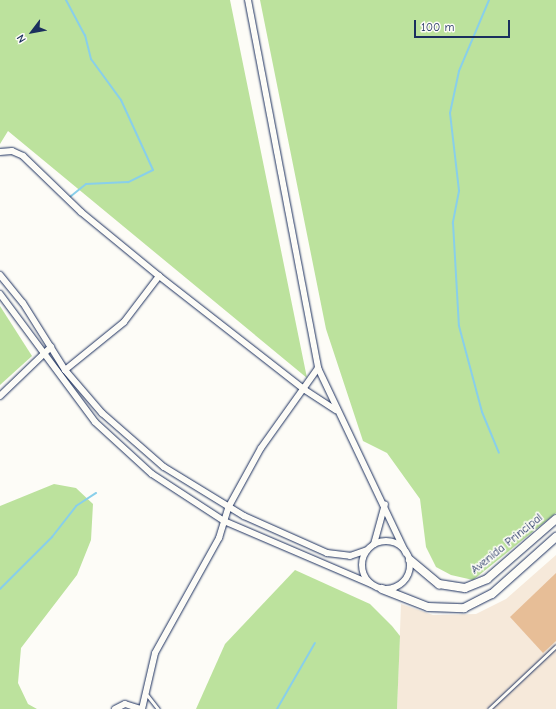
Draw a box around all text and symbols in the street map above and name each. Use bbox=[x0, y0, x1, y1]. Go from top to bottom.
north arrow bbox=[12, 12, 52, 52]
scale bar bbox=[416, 12, 512, 38]
text: 100 m bbox=[421, 20, 454, 34]
text: N bbox=[14, 32, 29, 45]
street label: Avenida Principal bbox=[468, 511, 546, 577]

